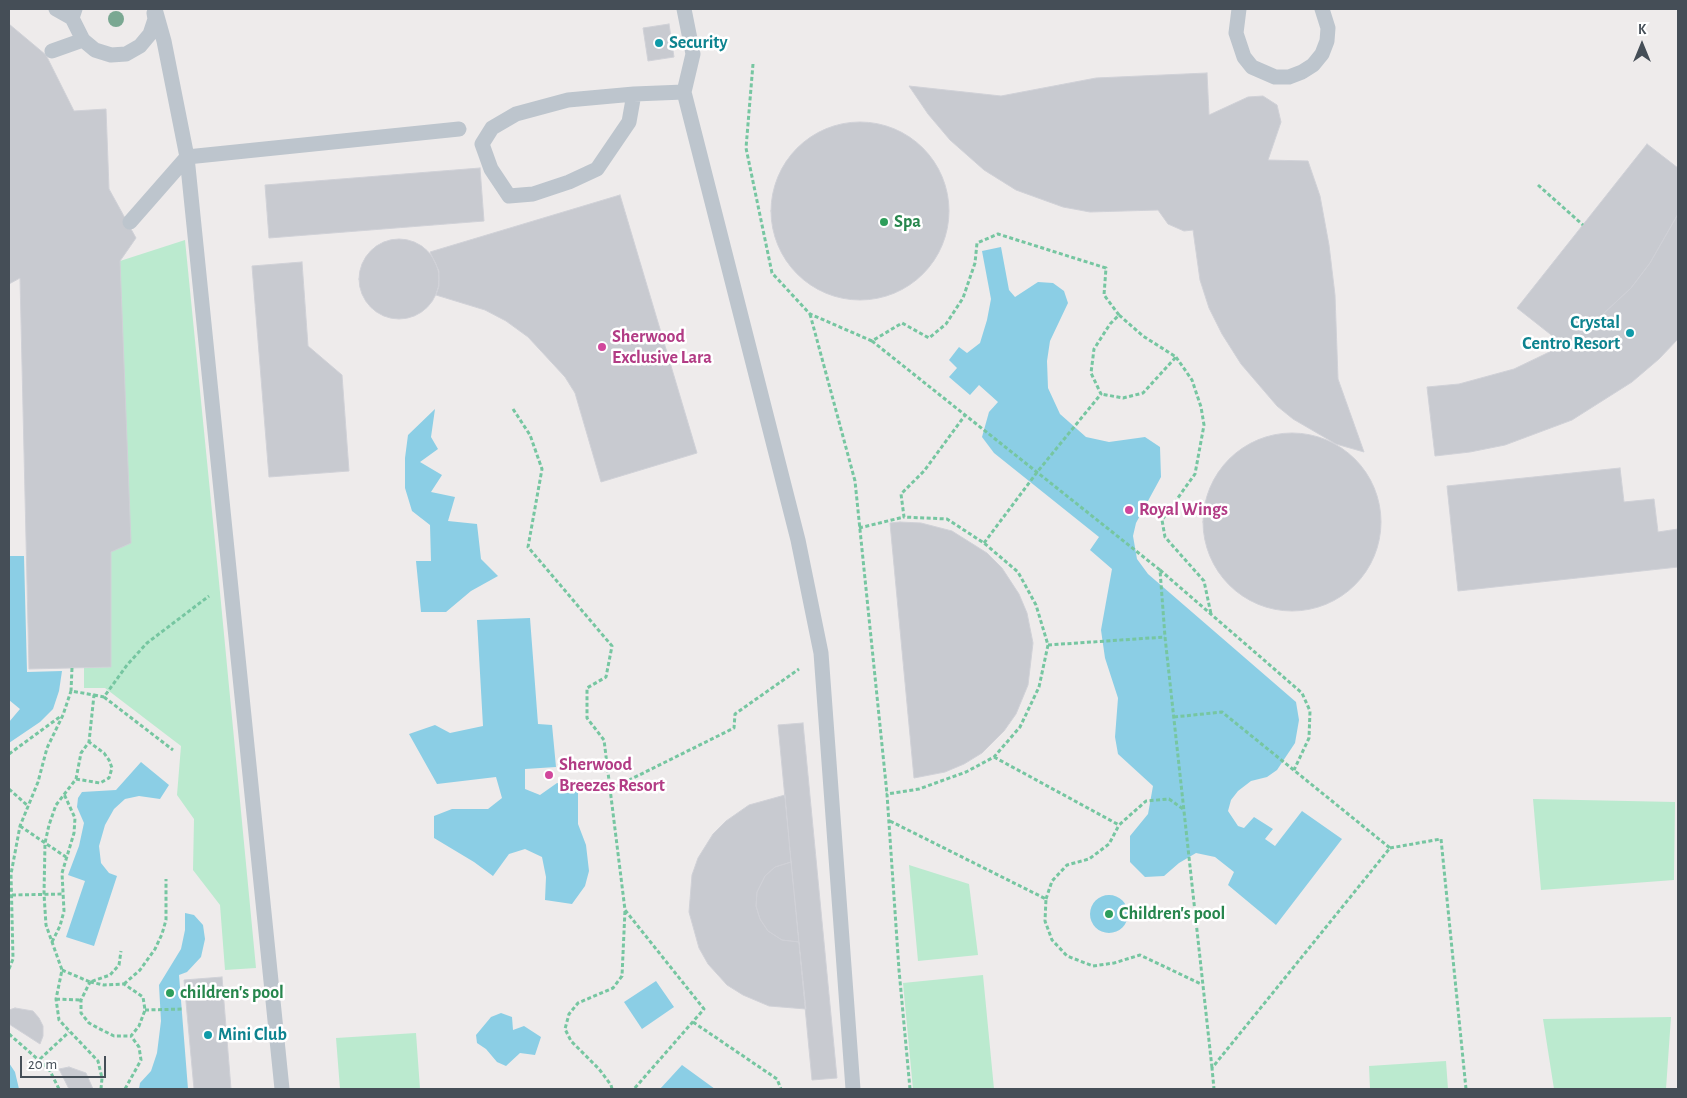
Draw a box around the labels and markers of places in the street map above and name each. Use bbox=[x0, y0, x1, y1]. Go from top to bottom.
place label: Security bbox=[669, 32, 727, 54]
marker: Security bbox=[653, 37, 665, 49]
place label: Spa bbox=[894, 211, 921, 233]
marker: Spa bbox=[878, 216, 890, 228]
place label: Crystal Centro Resort bbox=[1522, 312, 1620, 354]
place label: Sherwood Exclusive Lara bbox=[612, 326, 712, 368]
marker: Crystal Centro Resort bbox=[1624, 327, 1636, 339]
marker: Sherwood Exclusive Lara bbox=[596, 341, 608, 353]
place label: Royal Wings bbox=[1139, 499, 1228, 521]
marker: Royal Wings bbox=[1123, 504, 1135, 516]
place label: Sherwood Breezes Resort bbox=[559, 754, 665, 796]
marker: Sherwood Breezes Resort bbox=[543, 769, 555, 781]
place label: Children's pool bbox=[1119, 903, 1225, 925]
marker: Children's pool bbox=[1103, 908, 1115, 920]
place label: children's pool bbox=[180, 982, 284, 1004]
marker: children's pool bbox=[164, 987, 176, 999]
place label: Mini Club bbox=[218, 1024, 287, 1046]
marker: Mini Club bbox=[202, 1029, 214, 1041]

